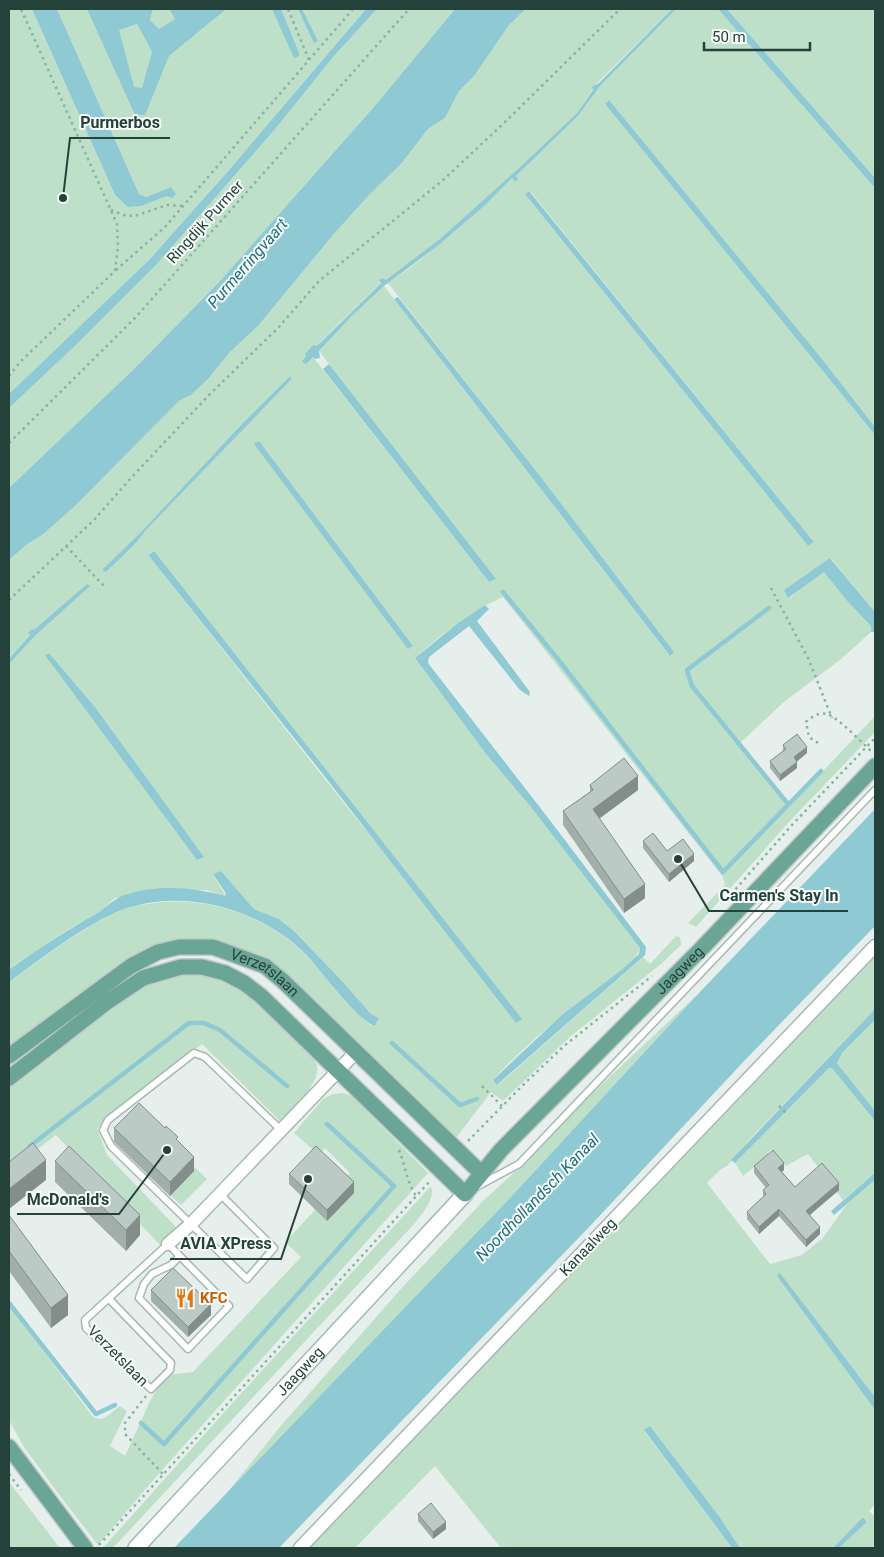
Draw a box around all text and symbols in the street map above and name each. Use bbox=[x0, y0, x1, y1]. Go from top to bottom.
scale bar bbox=[704, 20, 810, 52]
text: 50 m bbox=[712, 28, 746, 46]
callout: Purmerbos bbox=[70, 107, 170, 138]
text: Purmerbos bbox=[80, 113, 160, 132]
street label: Ringdijk Purmer bbox=[163, 177, 247, 267]
water label: Purmerringvaart bbox=[203, 214, 292, 312]
callout: Carmen's Stay In bbox=[709, 880, 848, 911]
text: Carmen's Stay In bbox=[719, 886, 839, 905]
street label: Jaagweg bbox=[652, 943, 708, 998]
street label: Verzetslaan bbox=[228, 945, 303, 1001]
water label: Noordhollandsch Kanaal bbox=[472, 1130, 603, 1265]
callout: McDonald's bbox=[17, 1183, 119, 1214]
text: McDonald's bbox=[27, 1190, 109, 1209]
street label: Kanaalweg bbox=[556, 1214, 620, 1280]
callout: AVIA XPress bbox=[170, 1228, 281, 1259]
text: AVIA XPress bbox=[180, 1234, 272, 1253]
restaurant icon: KFC bbox=[174, 1287, 196, 1309]
place label: KFC bbox=[200, 1289, 228, 1307]
street label: Verzetslaan bbox=[84, 1322, 152, 1390]
street label: Jaagweg bbox=[273, 1343, 327, 1400]

